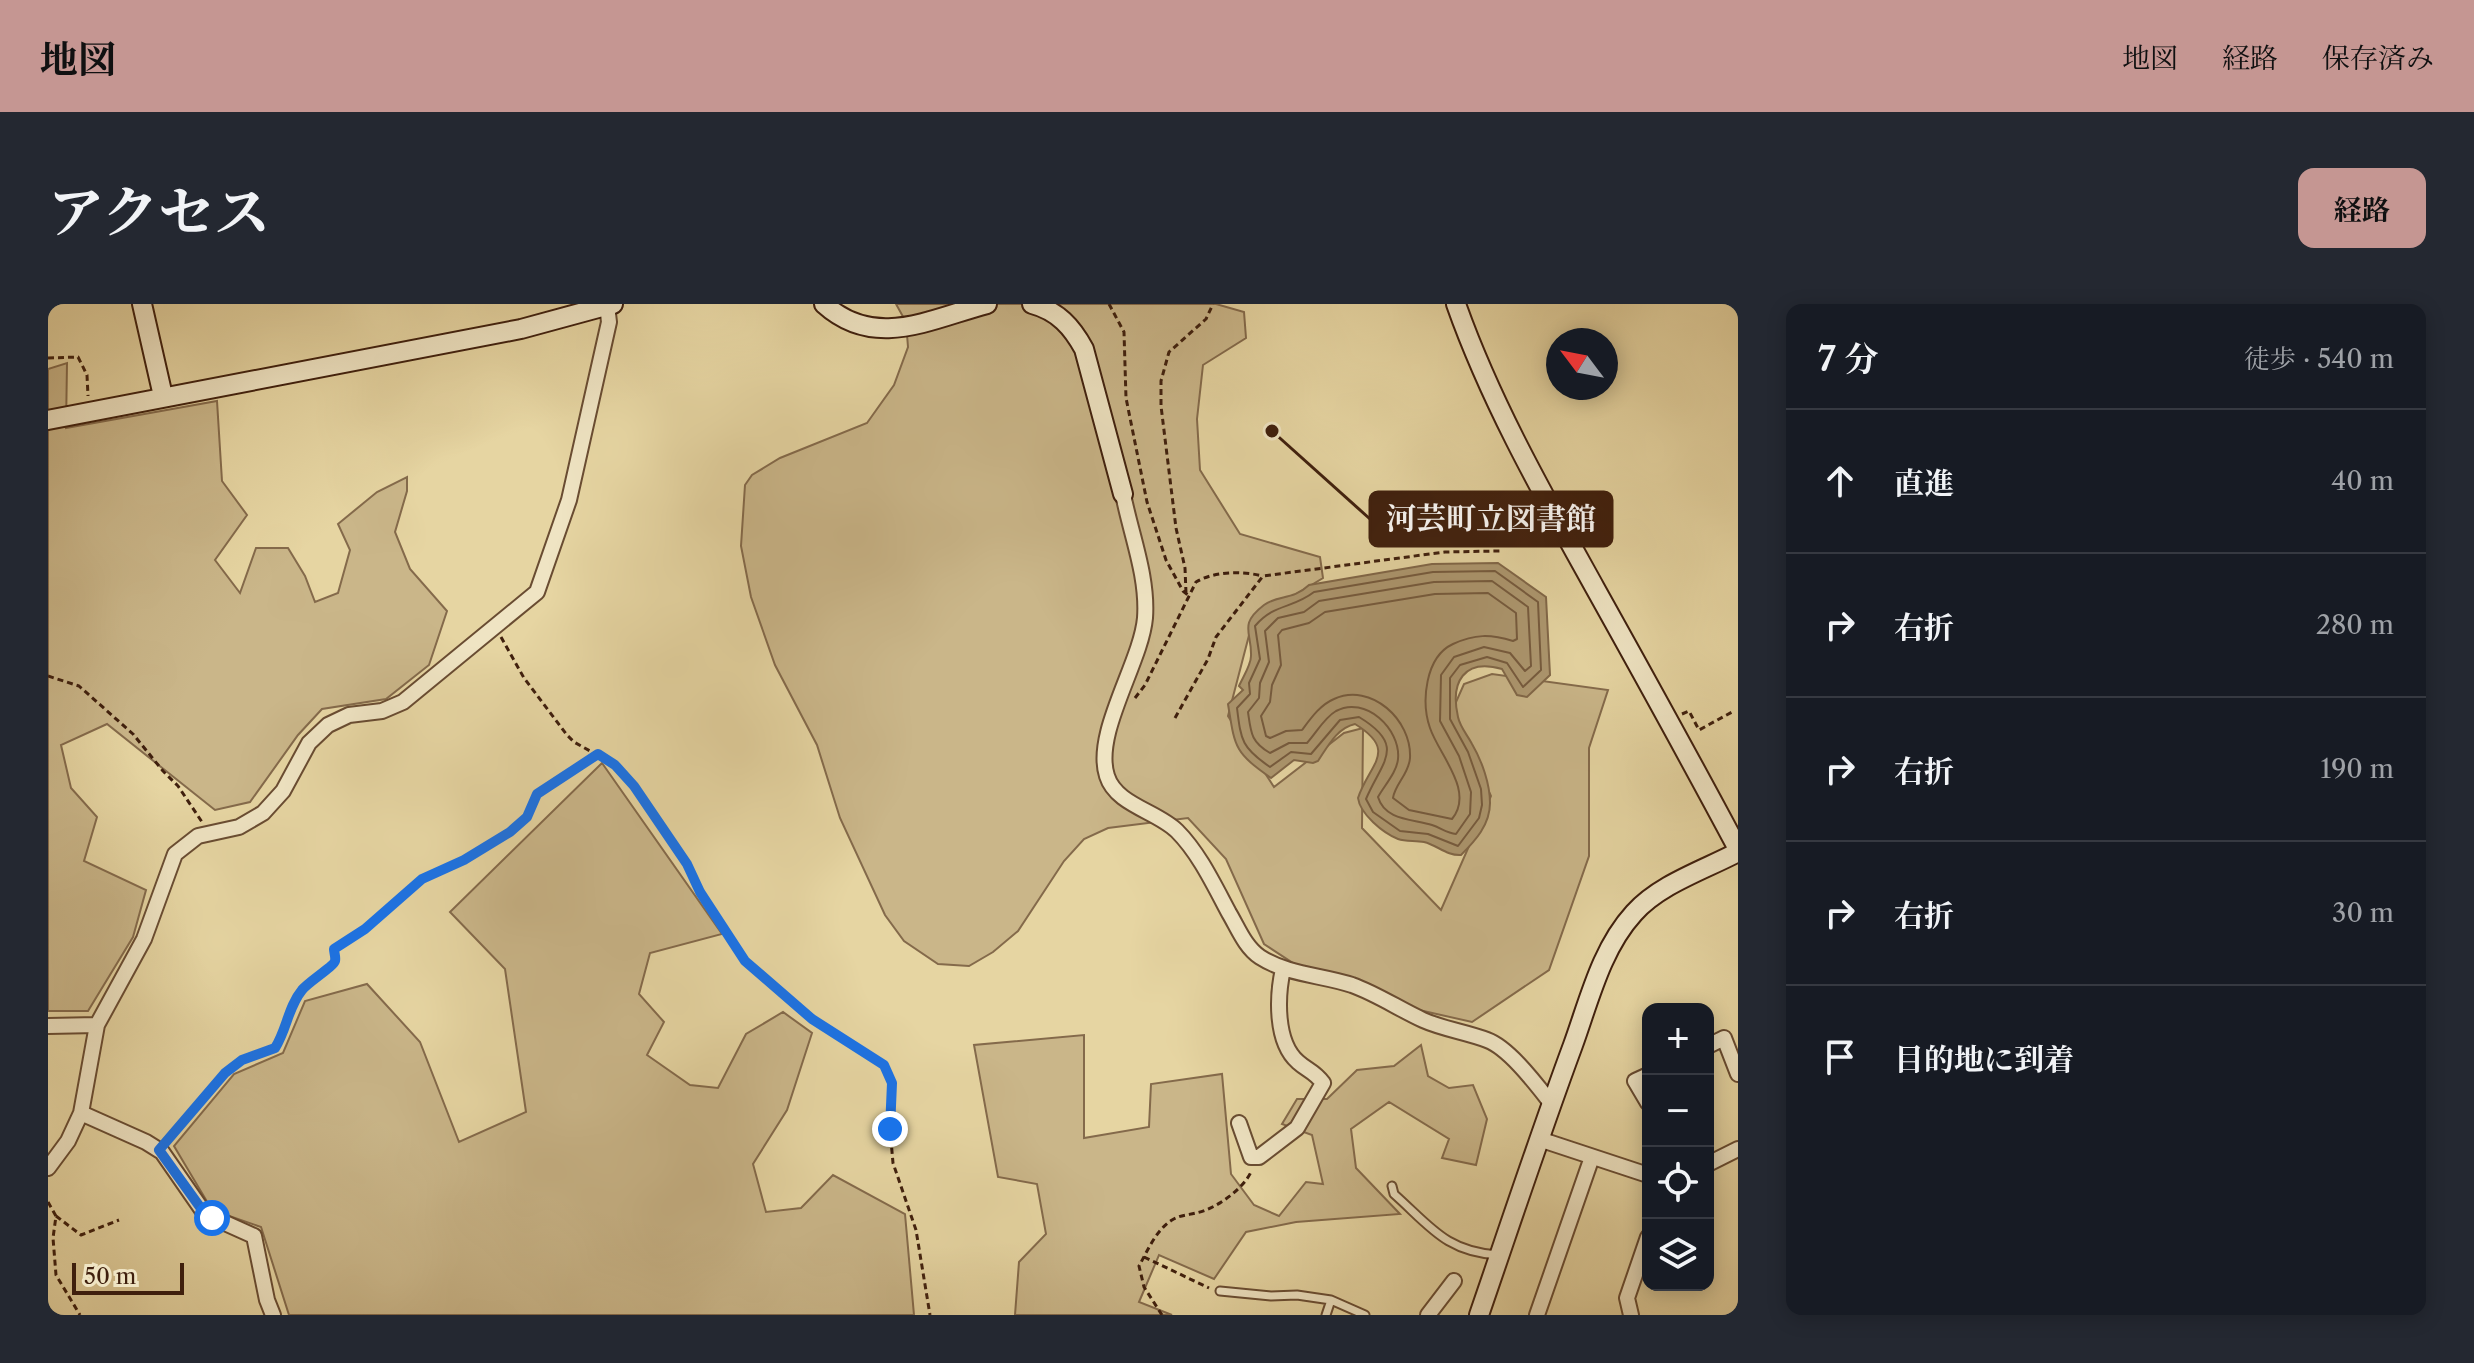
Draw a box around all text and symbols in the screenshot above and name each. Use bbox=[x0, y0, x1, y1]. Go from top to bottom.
text: 地図 bbox=[40, 36, 116, 83]
text: 地図 bbox=[2122, 41, 2178, 75]
text: 経路 bbox=[2222, 41, 2278, 75]
text: 保存済み bbox=[2322, 41, 2434, 75]
button: 経路 bbox=[2298, 168, 2426, 248]
text: アクセス bbox=[48, 178, 270, 247]
north arrow bbox=[1546, 328, 1618, 400]
text: 7 分 bbox=[1818, 338, 1878, 380]
text: 徒歩 · 540 m bbox=[2244, 343, 2394, 375]
icon: ahead bbox=[1818, 459, 1862, 503]
text: 直進 bbox=[1894, 465, 1954, 502]
text: 40 m bbox=[2331, 465, 2394, 497]
callout: 河芸町立図書館 bbox=[1370, 492, 1612, 546]
text: 河芸町立図書館 bbox=[1386, 500, 1596, 537]
icon: right bbox=[1818, 603, 1862, 647]
text: 右折 bbox=[1894, 609, 1954, 646]
text: 280 m bbox=[2316, 609, 2394, 641]
icon: right bbox=[1818, 747, 1862, 791]
text: 右折 bbox=[1894, 753, 1954, 790]
text: 190 m bbox=[2320, 753, 2394, 785]
icon: right bbox=[1818, 891, 1862, 935]
text: 右折 bbox=[1894, 897, 1954, 934]
text: 30 m bbox=[2332, 897, 2394, 929]
map controls bbox=[1642, 1003, 1714, 1291]
button: + bbox=[1642, 1003, 1714, 1075]
icon: arrive bbox=[1818, 1035, 1862, 1079]
text: 目的地に到着 bbox=[1894, 1041, 2074, 1078]
button: − bbox=[1642, 1075, 1714, 1147]
route end bbox=[872, 1111, 908, 1147]
button: locate bbox=[1642, 1147, 1714, 1219]
route start bbox=[194, 1200, 230, 1236]
button: layers bbox=[1642, 1219, 1714, 1291]
scale bar bbox=[72, 1259, 184, 1295]
text: 50 m bbox=[84, 1263, 136, 1290]

